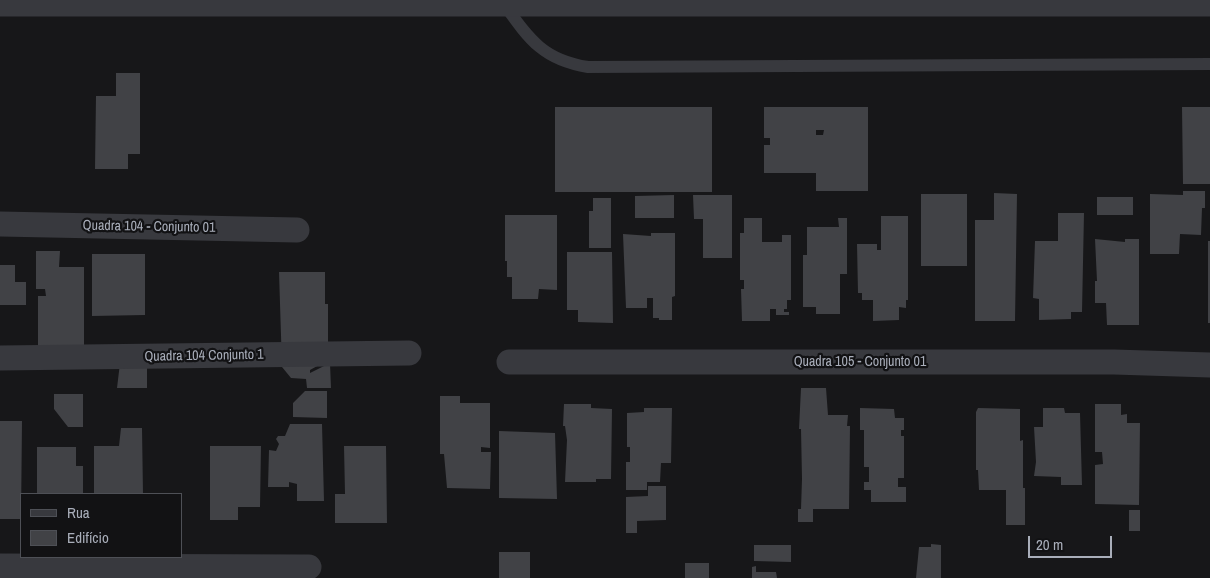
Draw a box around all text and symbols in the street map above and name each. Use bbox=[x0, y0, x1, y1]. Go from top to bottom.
street label: Quadra 104 - Conjunto 01 bbox=[82, 217, 216, 237]
street label: Quadra 104 Conjunto 1 bbox=[144, 347, 264, 365]
street label: Quadra 105 - Conjunto 01 bbox=[794, 354, 926, 370]
legend bbox=[20, 493, 182, 558]
text: Rua bbox=[67, 502, 90, 523]
scale bar bbox=[1030, 526, 1114, 558]
text: Edifício bbox=[67, 527, 109, 548]
text: 20 m bbox=[1036, 534, 1063, 555]

